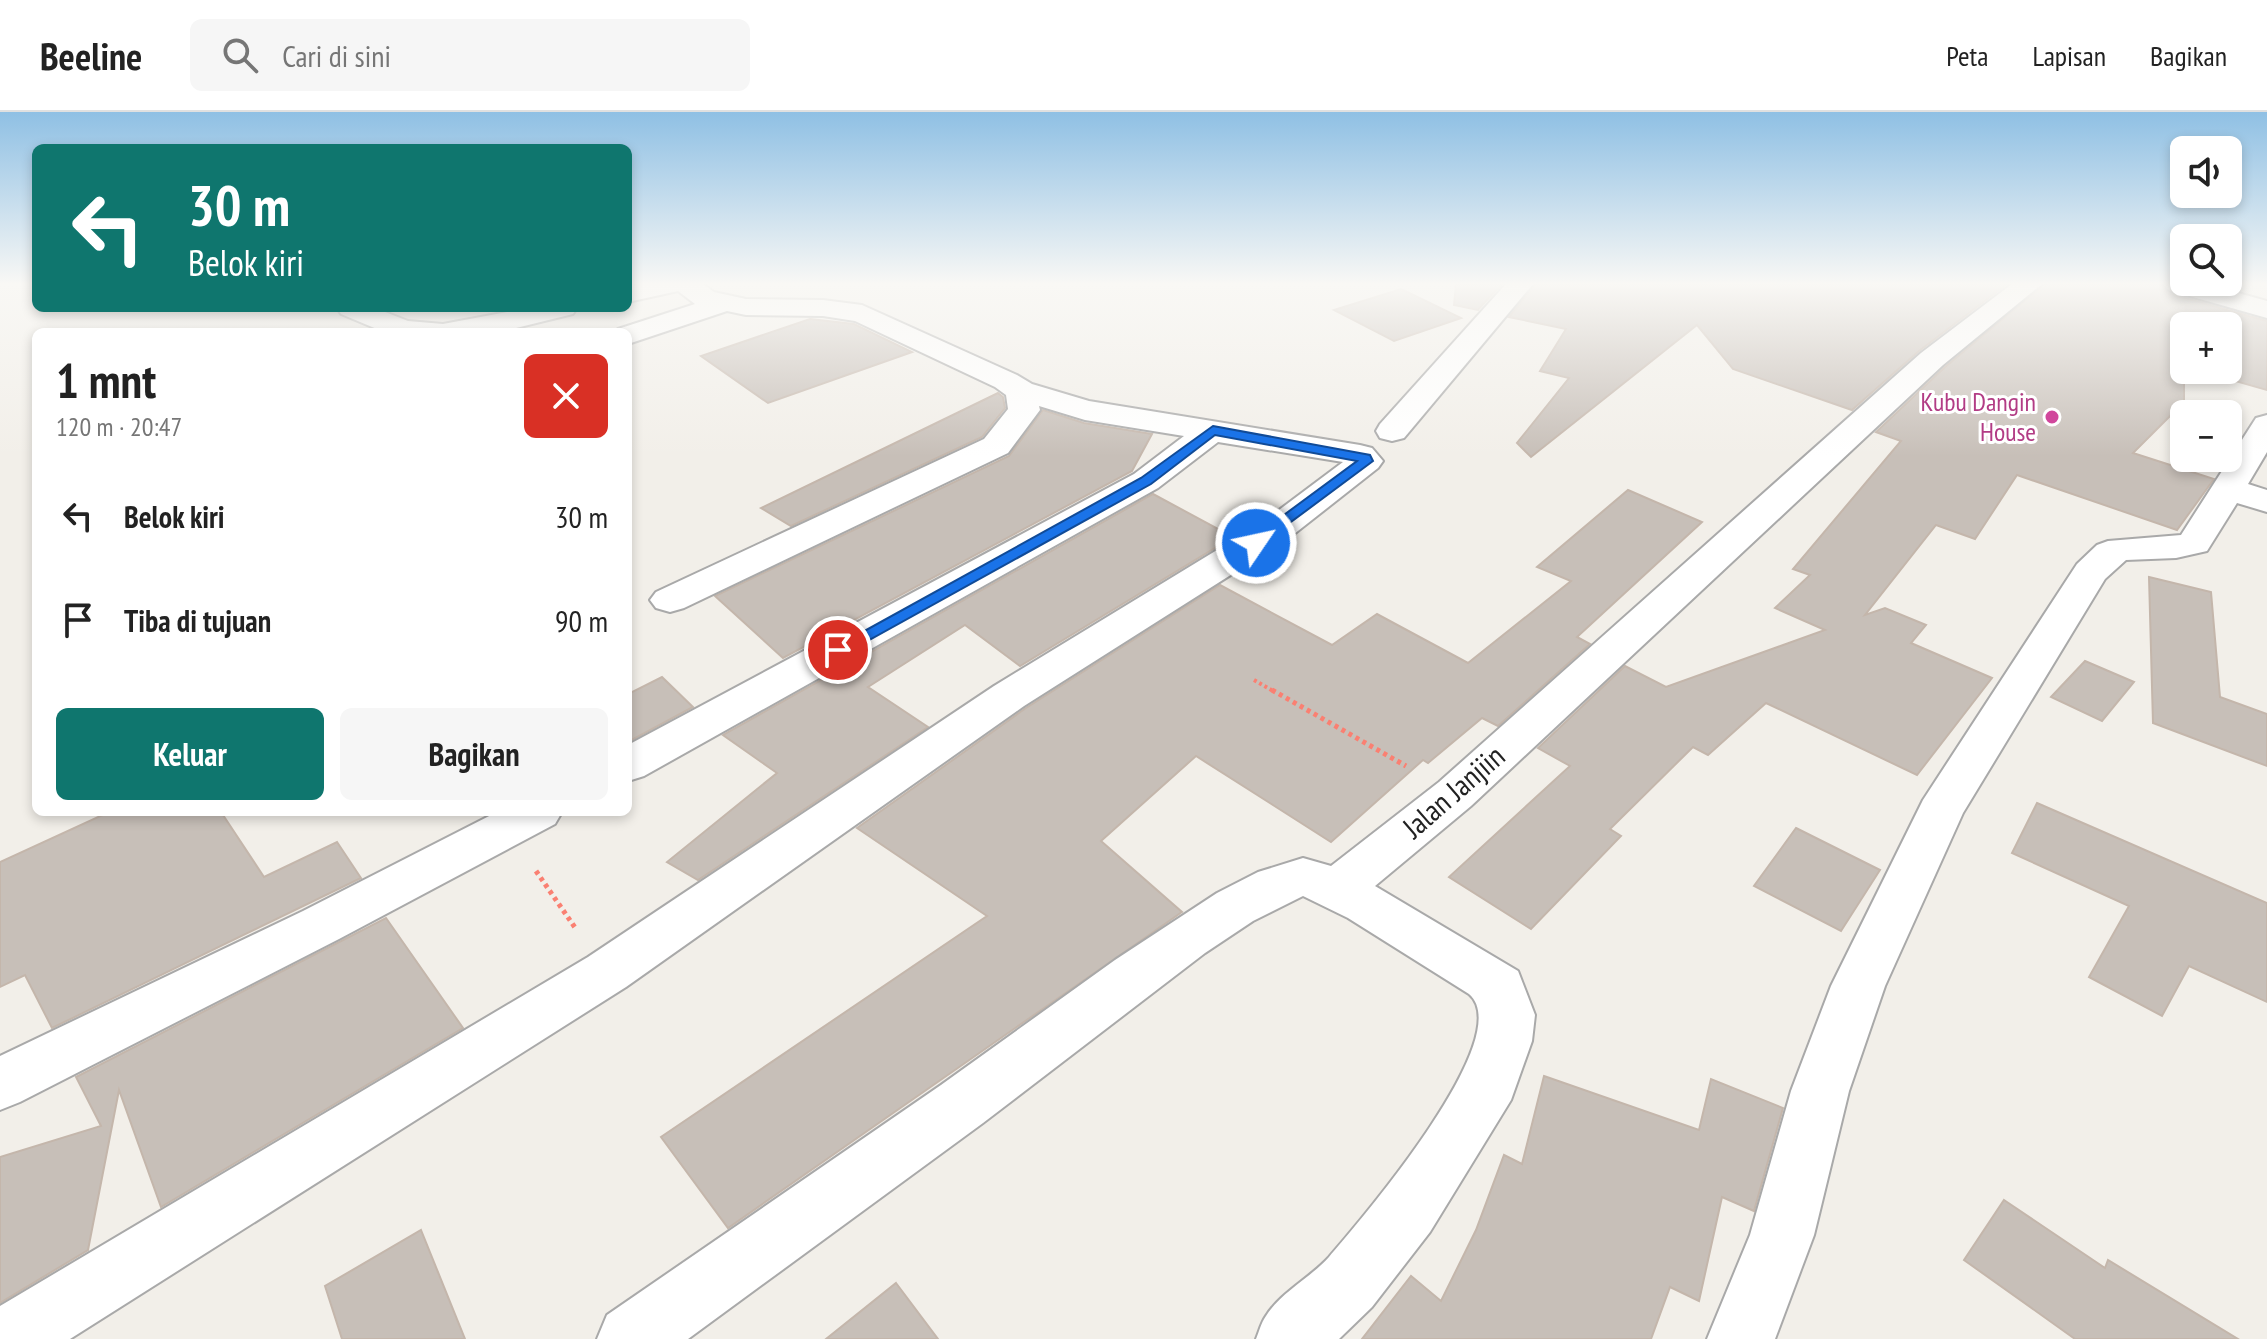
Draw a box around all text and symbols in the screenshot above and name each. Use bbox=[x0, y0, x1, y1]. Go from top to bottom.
search box bbox=[190, 19, 750, 91]
text: Beeline bbox=[40, 31, 142, 80]
icon: search bbox=[218, 33, 262, 77]
text: Cari di sini bbox=[282, 36, 391, 75]
text: Peta bbox=[1946, 37, 1988, 74]
text: Lapisan bbox=[2032, 37, 2106, 74]
text: Bagikan bbox=[2150, 37, 2227, 74]
map controls bbox=[2170, 136, 2242, 472]
button: sound bbox=[2170, 136, 2242, 208]
text: 30 m bbox=[188, 169, 290, 241]
icon: left bbox=[56, 176, 160, 280]
button: search bbox=[2170, 224, 2242, 296]
text: Belok kiri bbox=[188, 239, 304, 286]
button: + bbox=[2170, 312, 2242, 384]
text: 1 mnt bbox=[56, 349, 156, 411]
button: close bbox=[524, 354, 608, 438]
place label: Kubu Dangin House bbox=[1921, 385, 2036, 448]
button: − bbox=[2170, 400, 2242, 472]
marker: Kubu Dangin House bbox=[2043, 408, 2061, 426]
text: 120 m · 20:47 bbox=[56, 410, 182, 443]
icon: left bbox=[56, 494, 100, 538]
text: Belok kiri bbox=[124, 497, 225, 536]
text: 30 m bbox=[555, 497, 608, 536]
position arrow bbox=[1214, 501, 1298, 585]
icon: arrive bbox=[56, 598, 100, 642]
text: Tiba di tujuan bbox=[124, 601, 271, 640]
text: 90 m bbox=[555, 601, 608, 640]
pin bbox=[804, 616, 872, 684]
icon: arrive bbox=[816, 628, 860, 672]
button: Keluar bbox=[56, 708, 324, 800]
button: Bagikan bbox=[340, 708, 608, 800]
street label: Jalan Janjiin bbox=[1393, 736, 1512, 847]

